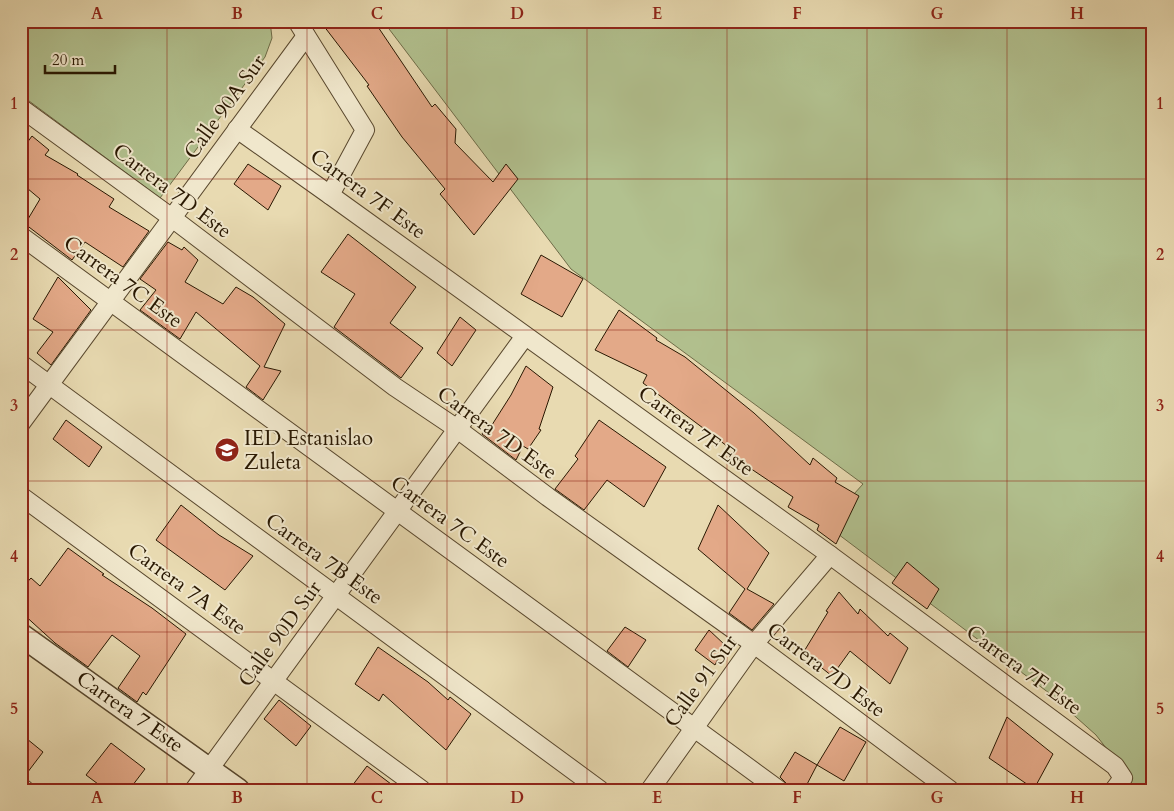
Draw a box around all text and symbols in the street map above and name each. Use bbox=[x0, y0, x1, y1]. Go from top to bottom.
text: A bbox=[91, 3, 103, 25]
text: B bbox=[231, 3, 243, 25]
text: C bbox=[371, 3, 383, 25]
text: D bbox=[510, 3, 524, 25]
text: E bbox=[652, 3, 662, 25]
text: F bbox=[792, 3, 802, 25]
text: G bbox=[930, 3, 944, 25]
text: H bbox=[1070, 3, 1084, 25]
scale bar bbox=[45, 42, 115, 74]
street label: Calle 90A Sur bbox=[177, 49, 273, 165]
text: 20 m bbox=[52, 50, 84, 70]
text: 1 bbox=[10, 93, 18, 115]
text: 1 bbox=[1156, 93, 1164, 115]
street label: Carrera 7D Este bbox=[107, 137, 237, 245]
street label: Carrera 7F Este bbox=[304, 142, 432, 246]
street label: Carrera 7C Este bbox=[57, 229, 189, 335]
text: 2 bbox=[10, 244, 18, 266]
text: 2 bbox=[1156, 244, 1164, 266]
street label: Carrera 7F Este bbox=[632, 379, 760, 483]
street label: Carrera 7D Este bbox=[431, 380, 563, 486]
text: 3 bbox=[10, 395, 18, 417]
text: 3 bbox=[1156, 395, 1164, 417]
place label: IED Estanislao Zuleta bbox=[244, 424, 373, 477]
school or university icon: IED Estanislao Zuleta bbox=[214, 437, 240, 463]
street label: Carrera 7C Este bbox=[384, 469, 516, 575]
street label: Carrera 7B Este bbox=[259, 506, 389, 612]
street label: Carrera 7A Este bbox=[122, 536, 252, 642]
text: 4 bbox=[10, 546, 18, 568]
text: 4 bbox=[1156, 546, 1164, 568]
street label: Calle 90D Sur bbox=[232, 575, 329, 693]
street label: Carrera 7D Este bbox=[761, 616, 891, 724]
street label: Carrera 7F Este bbox=[960, 618, 1088, 722]
street label: Calle 91 Sur bbox=[658, 629, 745, 733]
street label: Carrera 7 Este bbox=[71, 664, 189, 760]
text: 5 bbox=[10, 698, 18, 720]
text: 5 bbox=[1156, 698, 1164, 720]
text: A bbox=[91, 787, 103, 809]
text: B bbox=[231, 787, 243, 809]
text: C bbox=[371, 787, 383, 809]
text: D bbox=[510, 787, 524, 809]
text: E bbox=[652, 787, 662, 809]
text: F bbox=[792, 787, 802, 809]
text: G bbox=[930, 787, 944, 809]
text: H bbox=[1070, 787, 1084, 809]

